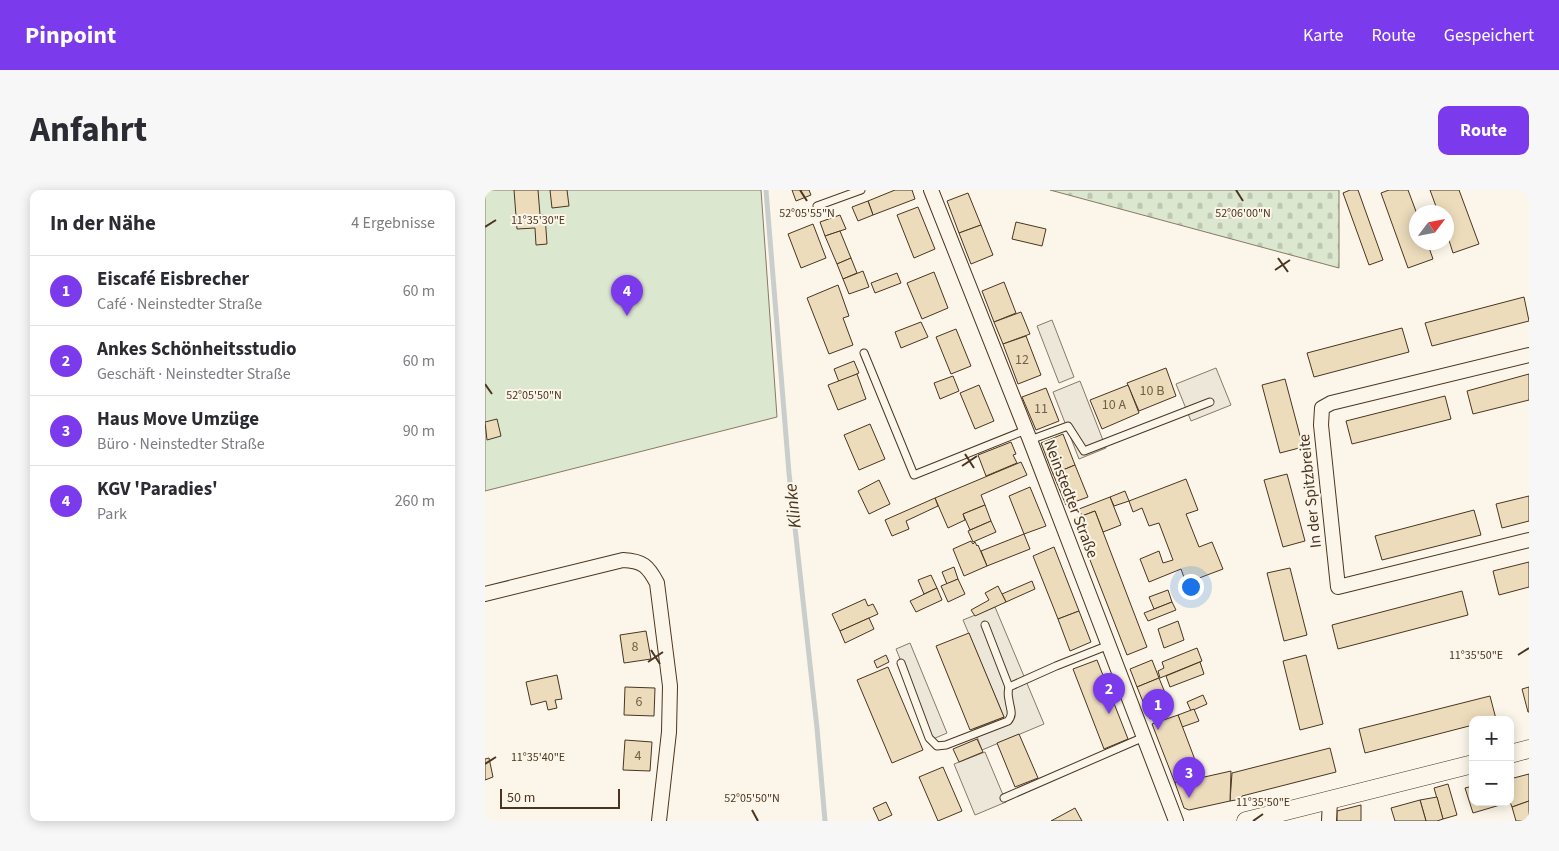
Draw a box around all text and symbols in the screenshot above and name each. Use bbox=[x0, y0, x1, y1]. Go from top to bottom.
text: Pinpoint bbox=[25, 18, 116, 53]
text: Karte bbox=[1303, 23, 1343, 48]
text: Route bbox=[1371, 23, 1416, 48]
text: Gespeichert bbox=[1444, 23, 1534, 48]
text: Anfahrt bbox=[30, 105, 147, 155]
button: Route bbox=[1438, 106, 1529, 155]
text: 52°05'55"N bbox=[779, 205, 835, 222]
text: 52°06'00"N bbox=[1215, 205, 1271, 222]
north arrow bbox=[1409, 205, 1454, 250]
text: In der Nähe bbox=[50, 208, 156, 238]
text: 4 Ergebnisse bbox=[351, 212, 435, 234]
text: 11°35'30"E bbox=[511, 212, 565, 229]
text: Eiscafé Eisbrecher bbox=[97, 266, 249, 293]
pin: 4 bbox=[611, 275, 643, 316]
text: 1 bbox=[62, 280, 70, 302]
text: 60 m bbox=[403, 280, 435, 302]
text: Café · Neinstedter Straße bbox=[97, 293, 262, 315]
text: Ankes Schönheitsstudio bbox=[97, 336, 297, 363]
text: 2 bbox=[62, 350, 70, 372]
text: 60 m bbox=[403, 350, 435, 372]
house number: 12 bbox=[1015, 350, 1029, 370]
text: Geschäft · Neinstedter Straße bbox=[97, 363, 291, 385]
house number: 10 B bbox=[1140, 381, 1164, 401]
text: 52°05'50"N bbox=[506, 387, 562, 404]
house number: 10 A bbox=[1102, 395, 1127, 415]
house number: 11 bbox=[1034, 399, 1048, 419]
text: Haus Move Umzüge bbox=[97, 406, 259, 433]
text: 3 bbox=[62, 420, 70, 442]
text: 90 m bbox=[403, 420, 435, 442]
text: Büro · Neinstedter Straße bbox=[97, 433, 265, 455]
street label: In der Spitzbreite bbox=[1293, 433, 1327, 549]
street label: Neinstedter Straße bbox=[1038, 437, 1104, 561]
text: KGV 'Paradies' bbox=[97, 476, 218, 503]
water label: Klinke bbox=[778, 482, 808, 530]
text: 4 bbox=[62, 490, 70, 512]
text: 260 m bbox=[395, 490, 435, 512]
text: Park bbox=[97, 503, 127, 525]
your location bbox=[1178, 574, 1204, 600]
house number: 8 bbox=[632, 637, 639, 657]
text: 11°35'50"E bbox=[1449, 647, 1503, 664]
pin: 2 bbox=[1093, 673, 1125, 714]
pin: 1 bbox=[1142, 689, 1174, 730]
house number: 6 bbox=[636, 692, 643, 712]
map controls bbox=[1469, 716, 1514, 806]
button: + bbox=[1469, 716, 1514, 761]
house number: 4 bbox=[635, 746, 642, 766]
text: 11°35'40"E bbox=[511, 749, 565, 766]
pin: 3 bbox=[1173, 757, 1205, 798]
button: − bbox=[1469, 761, 1514, 806]
scale bar bbox=[500, 786, 620, 809]
text: 50 m bbox=[507, 788, 535, 808]
text: 52°05'50"N bbox=[724, 790, 780, 807]
text: 11°35'50"E bbox=[1236, 794, 1290, 811]

